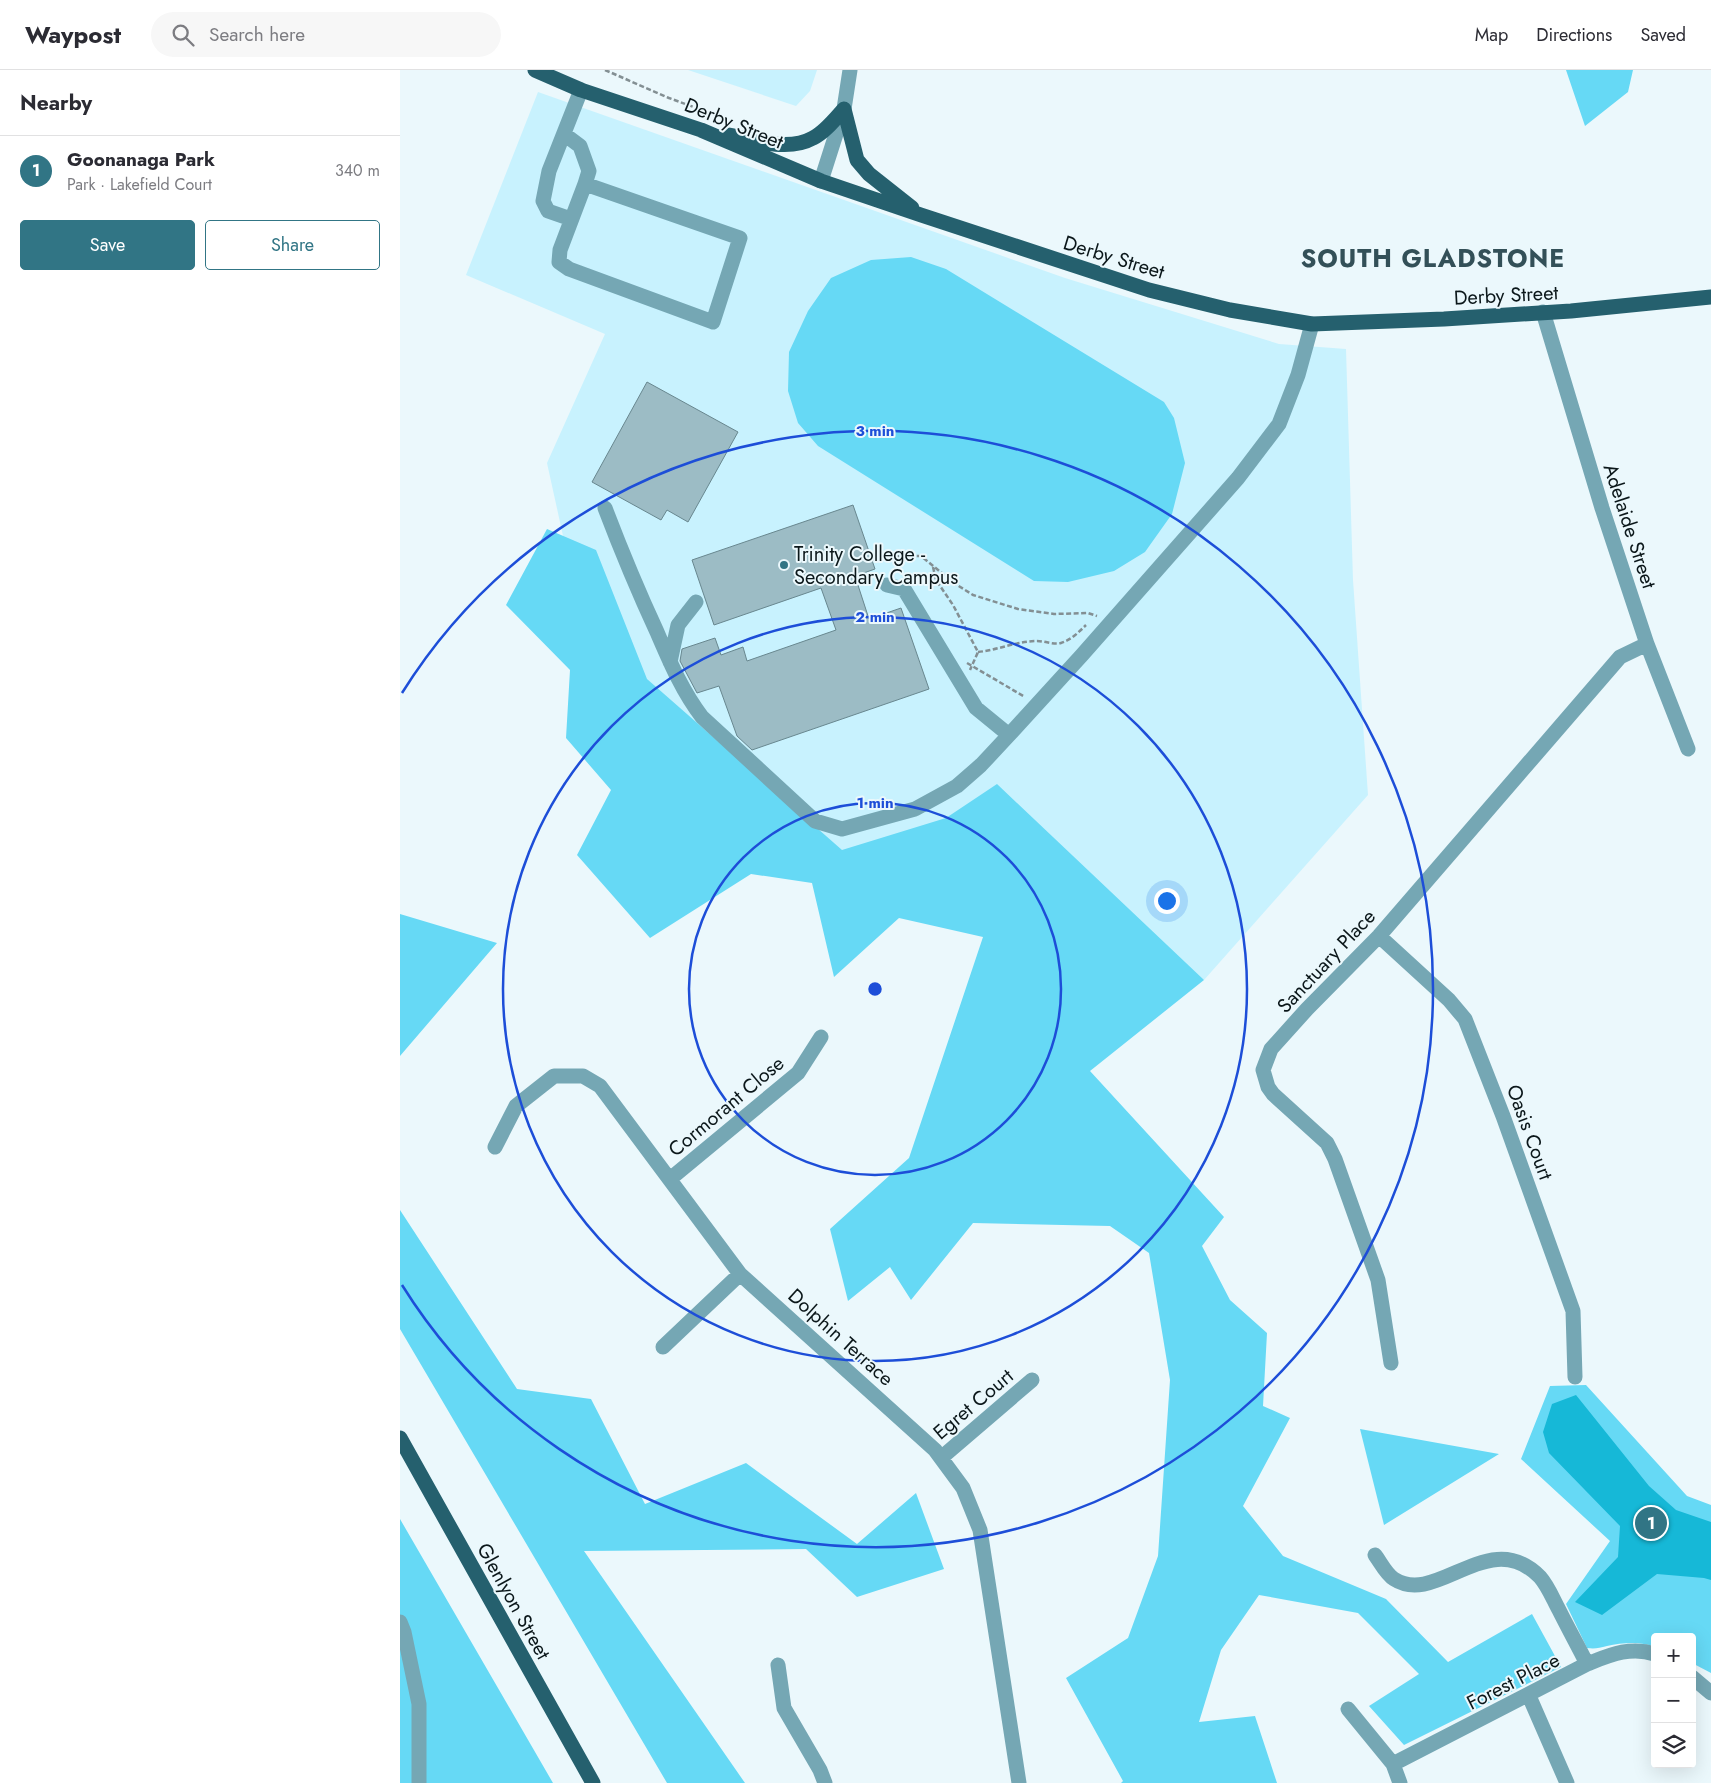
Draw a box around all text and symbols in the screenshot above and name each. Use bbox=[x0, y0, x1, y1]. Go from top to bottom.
search box bbox=[151, 12, 501, 57]
text: Waypost bbox=[25, 17, 121, 52]
icon: search bbox=[169, 21, 197, 49]
text: Search here bbox=[209, 21, 305, 48]
text: Map bbox=[1475, 22, 1508, 48]
text: Directions bbox=[1536, 22, 1612, 48]
text: Saved bbox=[1640, 22, 1686, 48]
text: Nearby bbox=[20, 88, 92, 118]
street label: Derby Street bbox=[680, 90, 788, 157]
text: Goonanaga Park bbox=[67, 146, 215, 173]
text: 1 bbox=[32, 159, 40, 182]
text: 340 m bbox=[335, 159, 380, 182]
text: Park · Lakefield Court bbox=[67, 173, 212, 196]
button: Save bbox=[20, 220, 195, 270]
button: Share bbox=[205, 220, 380, 270]
street label: Derby Street bbox=[1060, 228, 1168, 287]
district label: SOUTH GLADSTONE bbox=[1301, 240, 1565, 276]
street label: Derby Street bbox=[1453, 278, 1559, 313]
text: 3 min bbox=[856, 420, 894, 442]
street label: Adelaide Street bbox=[1596, 460, 1663, 593]
place label: Trinity College - Secondary Campus bbox=[794, 540, 958, 592]
marker: Trinity College - Secondary Campus bbox=[778, 559, 790, 571]
text: 2 min bbox=[855, 606, 895, 628]
text: 1 min bbox=[856, 792, 894, 814]
your location bbox=[1154, 888, 1180, 914]
street label: Sanctuary Place bbox=[1270, 903, 1382, 1020]
centre of rings bbox=[866, 980, 884, 998]
street label: Cormorant Close bbox=[662, 1049, 791, 1164]
street label: Oasis Court bbox=[1499, 1080, 1560, 1184]
street label: Dolphin Terrace bbox=[781, 1282, 900, 1393]
street label: Egret Court bbox=[927, 1362, 1020, 1447]
pin: 1 bbox=[1635, 1504, 1667, 1542]
street label: Glenlyon Street bbox=[470, 1538, 558, 1665]
map controls bbox=[1651, 1633, 1696, 1768]
button: + bbox=[1651, 1633, 1696, 1678]
street label: Forest Place bbox=[1462, 1646, 1565, 1717]
button: − bbox=[1651, 1678, 1696, 1723]
button: layers bbox=[1651, 1723, 1696, 1768]

